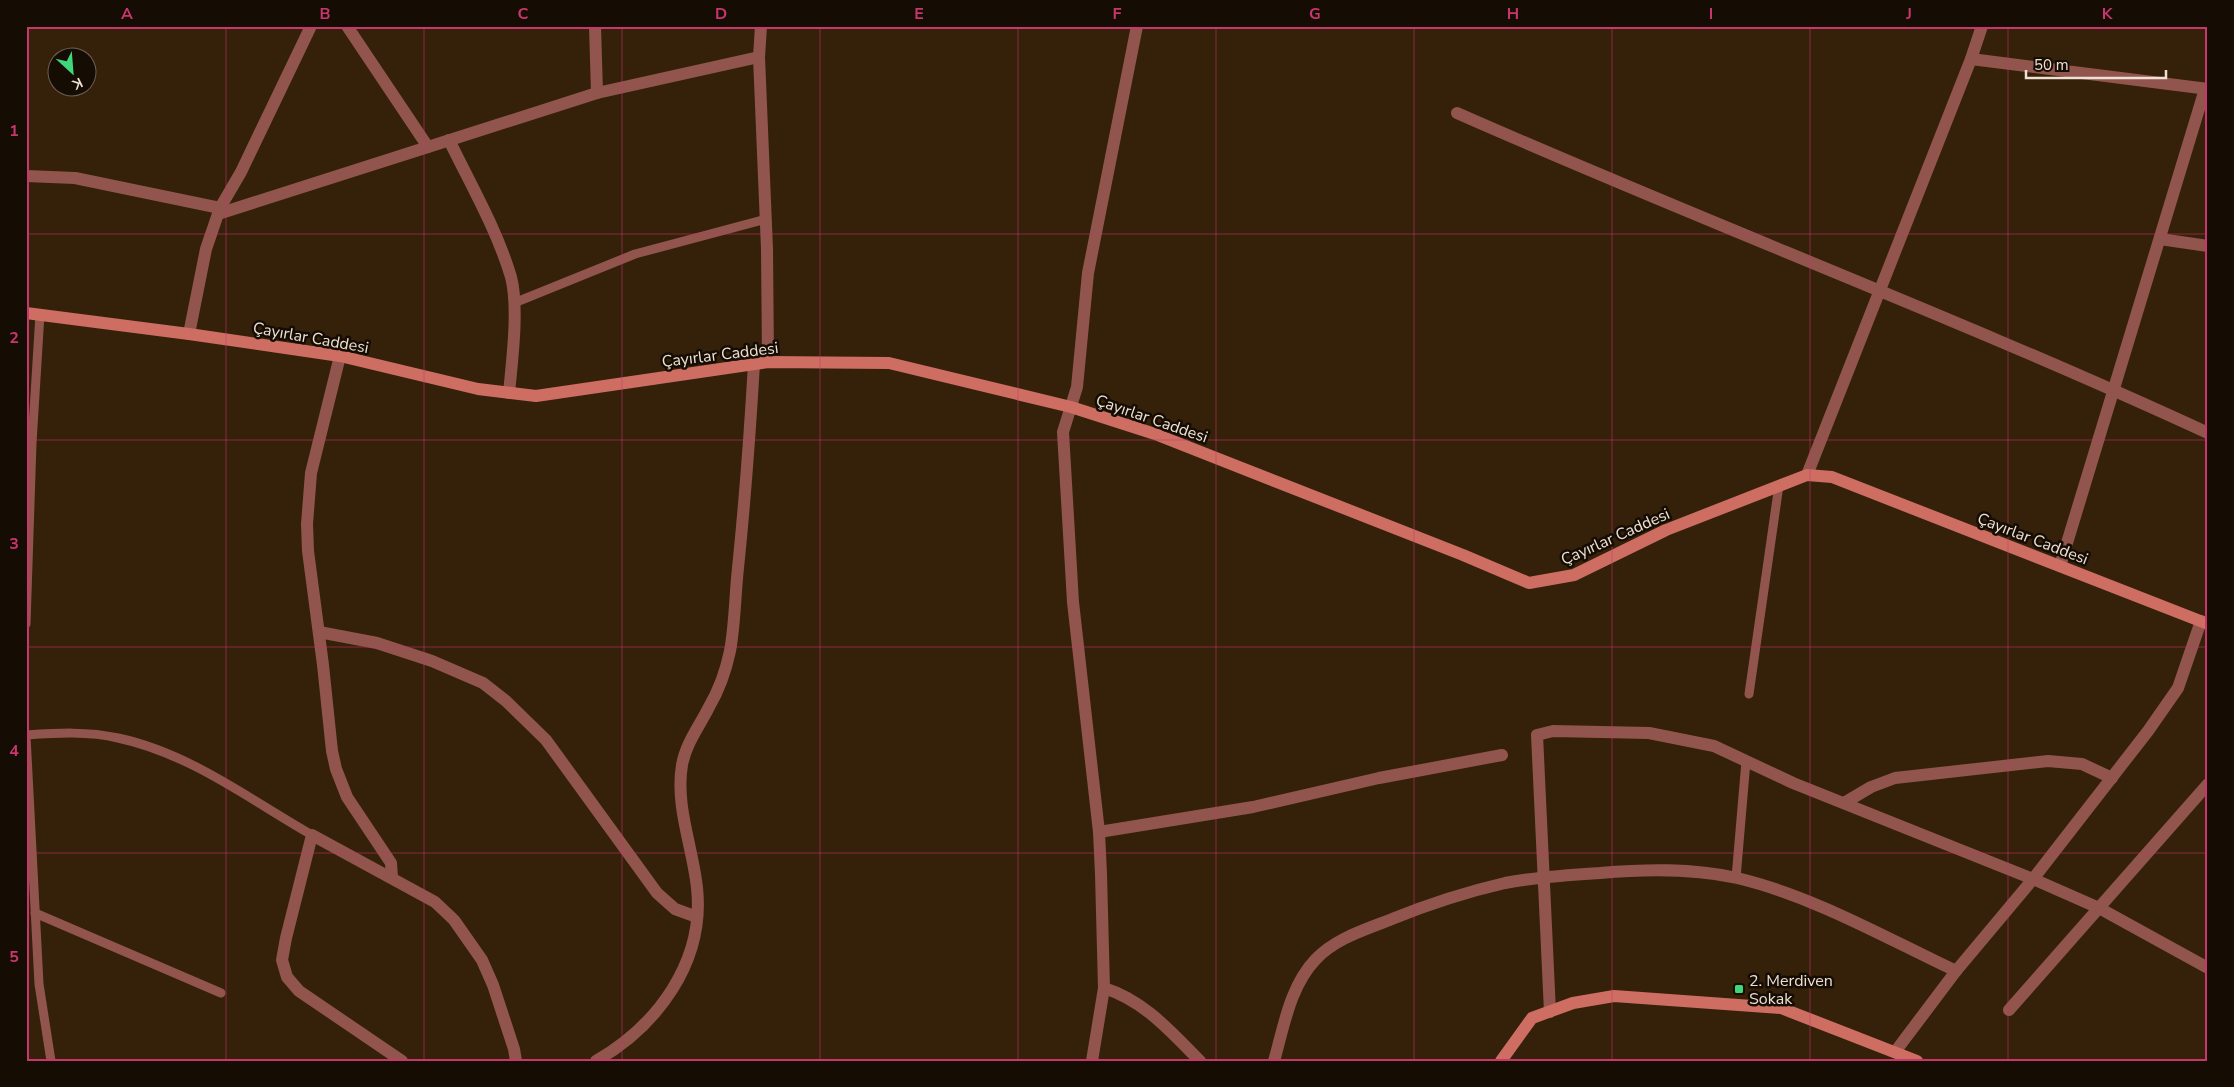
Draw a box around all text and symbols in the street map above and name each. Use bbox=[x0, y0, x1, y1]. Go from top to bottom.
text: A bbox=[121, 3, 133, 25]
text: B bbox=[319, 3, 331, 25]
text: C bbox=[518, 3, 529, 25]
text: D bbox=[715, 3, 727, 25]
text: E bbox=[914, 3, 924, 25]
text: F bbox=[1113, 3, 1122, 25]
text: G bbox=[1309, 3, 1321, 25]
text: H bbox=[1507, 3, 1519, 25]
text: I bbox=[1709, 3, 1713, 25]
text: J bbox=[1905, 3, 1912, 25]
text: K bbox=[2102, 3, 2114, 25]
north arrow bbox=[48, 48, 98, 98]
scale bar bbox=[2026, 48, 2166, 80]
text: 50 m bbox=[2034, 55, 2069, 75]
text: K bbox=[69, 73, 86, 94]
text: 1 bbox=[9, 120, 19, 142]
street label: Çayırlar Caddesi bbox=[251, 317, 370, 359]
text: 2 bbox=[9, 327, 19, 349]
street label: Çayırlar Caddesi bbox=[661, 337, 780, 373]
street label: Çayırlar Caddesi bbox=[1093, 389, 1211, 448]
street label: Çayırlar Caddesi bbox=[1557, 503, 1673, 571]
street label: Çayırlar Caddesi bbox=[1974, 508, 2091, 570]
text: 3 bbox=[9, 533, 19, 555]
text: 4 bbox=[9, 740, 19, 762]
text: 5 bbox=[9, 946, 19, 968]
place label: 2. Merdiven Sokak bbox=[1749, 970, 1833, 1010]
marker: 2. Merdiven Sokak bbox=[1733, 983, 1745, 995]

